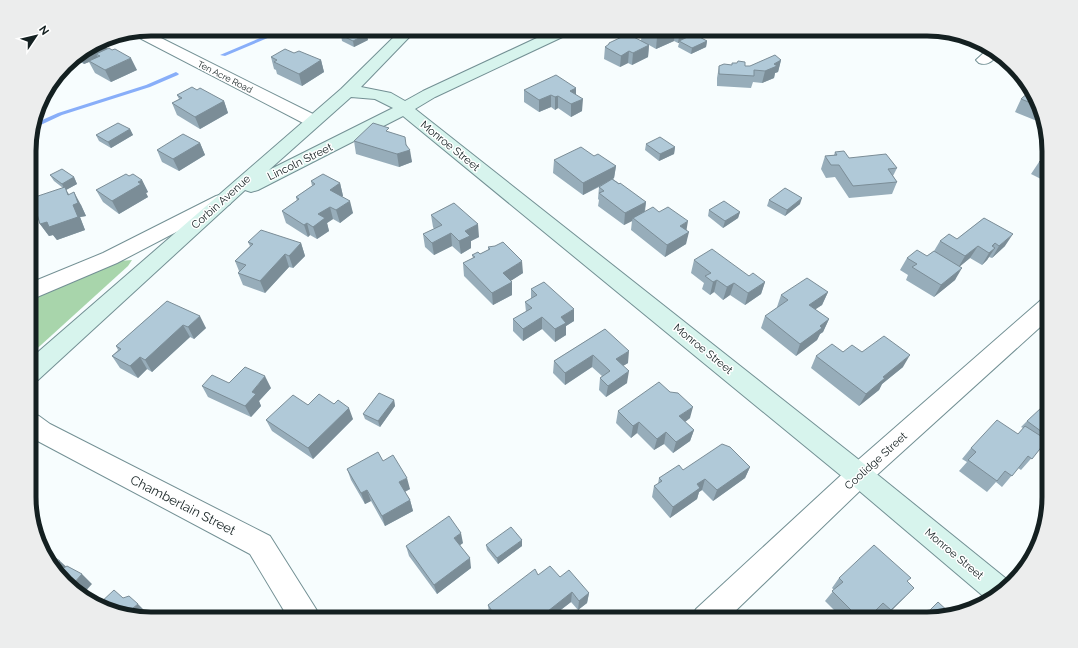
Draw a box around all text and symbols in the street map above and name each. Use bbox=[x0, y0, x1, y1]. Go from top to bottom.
north arrow bbox=[16, 16, 56, 56]
text: N bbox=[36, 23, 52, 38]
street label: Ten Acre Road bbox=[196, 59, 254, 95]
street label: Monroe Street bbox=[418, 118, 483, 174]
street label: Lincoln Street bbox=[265, 141, 335, 183]
street label: Corbin Avenue bbox=[189, 172, 253, 232]
street label: Monroe Street bbox=[671, 321, 736, 377]
street label: Coolidge Street bbox=[842, 429, 910, 492]
street label: Chamberlain Street bbox=[128, 472, 239, 538]
street label: Monroe Street bbox=[922, 526, 986, 582]

